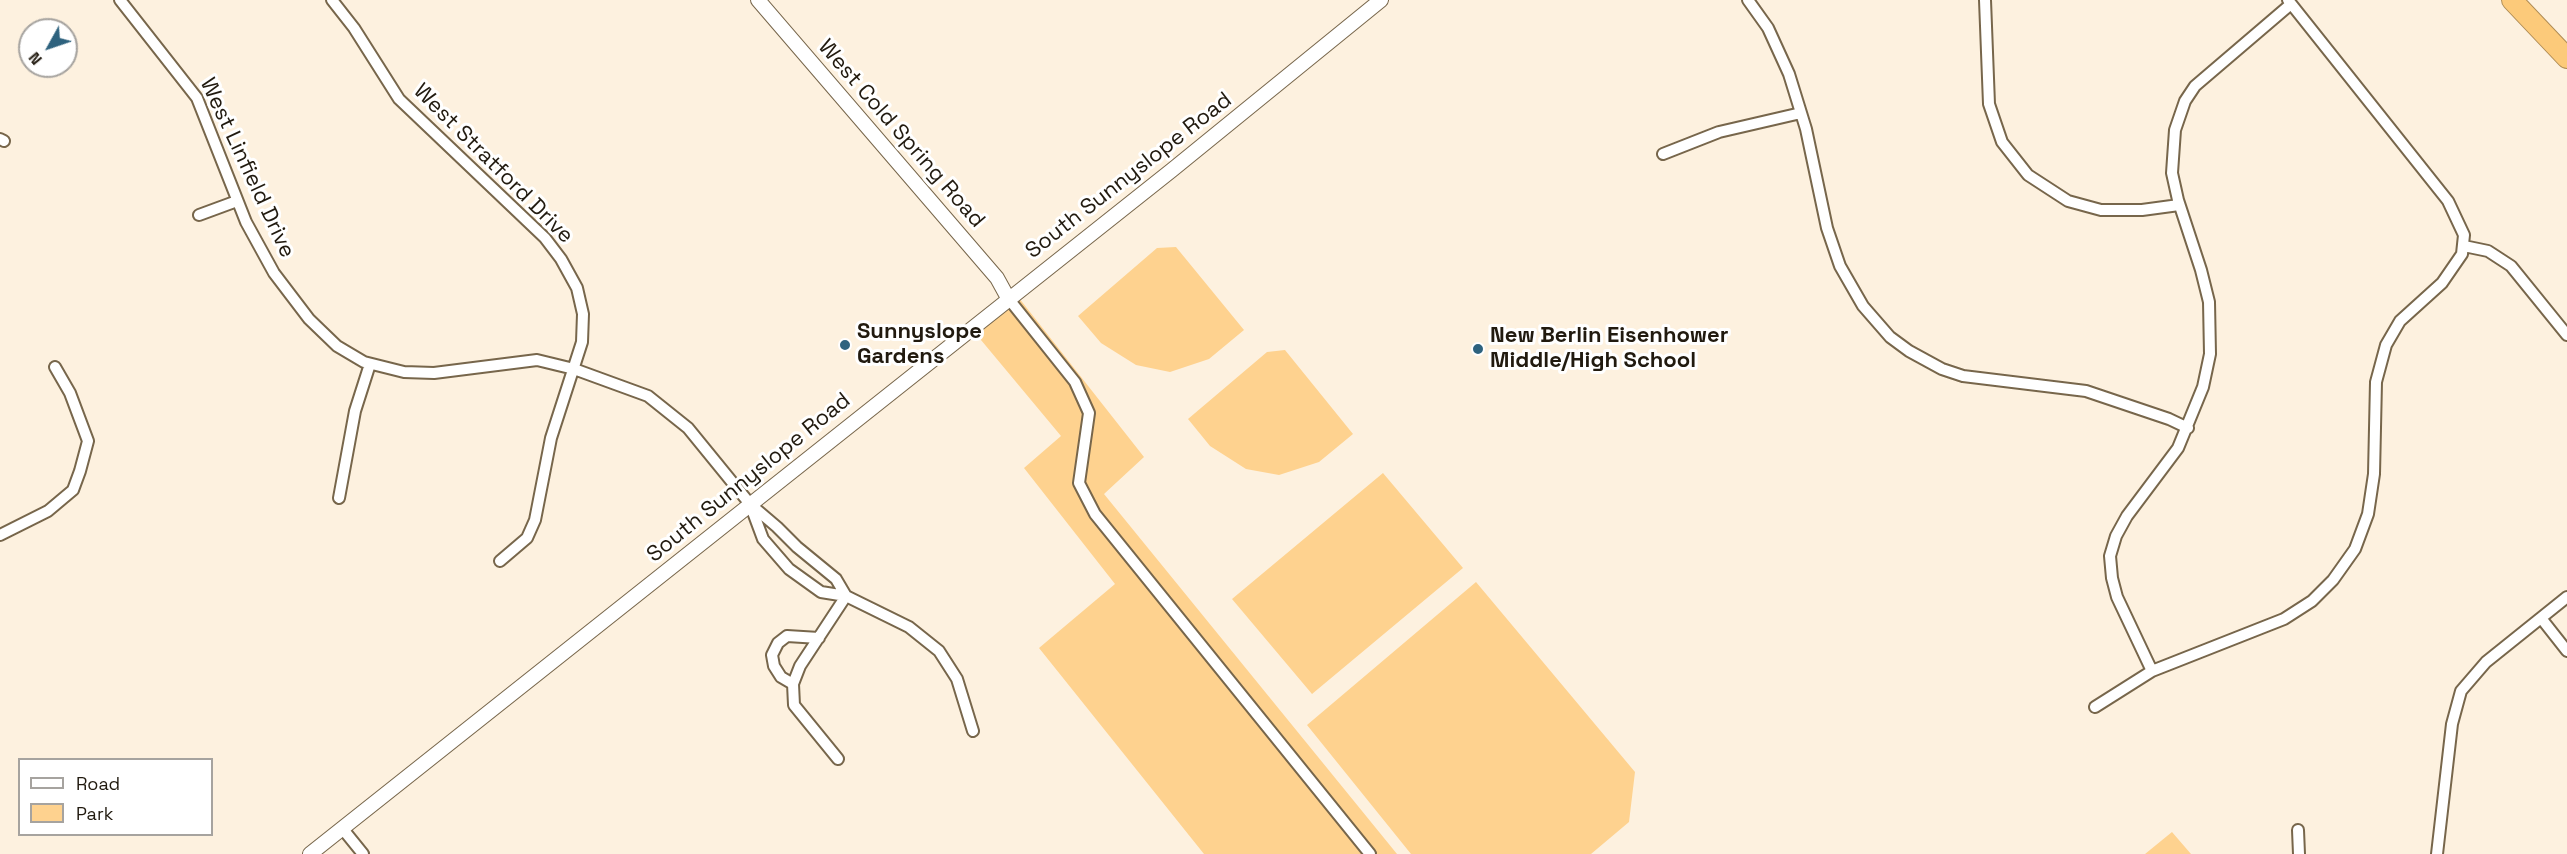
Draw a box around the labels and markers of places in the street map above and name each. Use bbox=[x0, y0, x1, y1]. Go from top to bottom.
place label: Sunnyslope Gardens bbox=[857, 319, 982, 370]
place label: New Berlin Eisenhower Middle/High School bbox=[1490, 323, 1728, 374]
marker: Sunnyslope Gardens bbox=[838, 338, 852, 352]
marker: New Berlin Eisenhower Middle/High School bbox=[1471, 342, 1485, 356]

